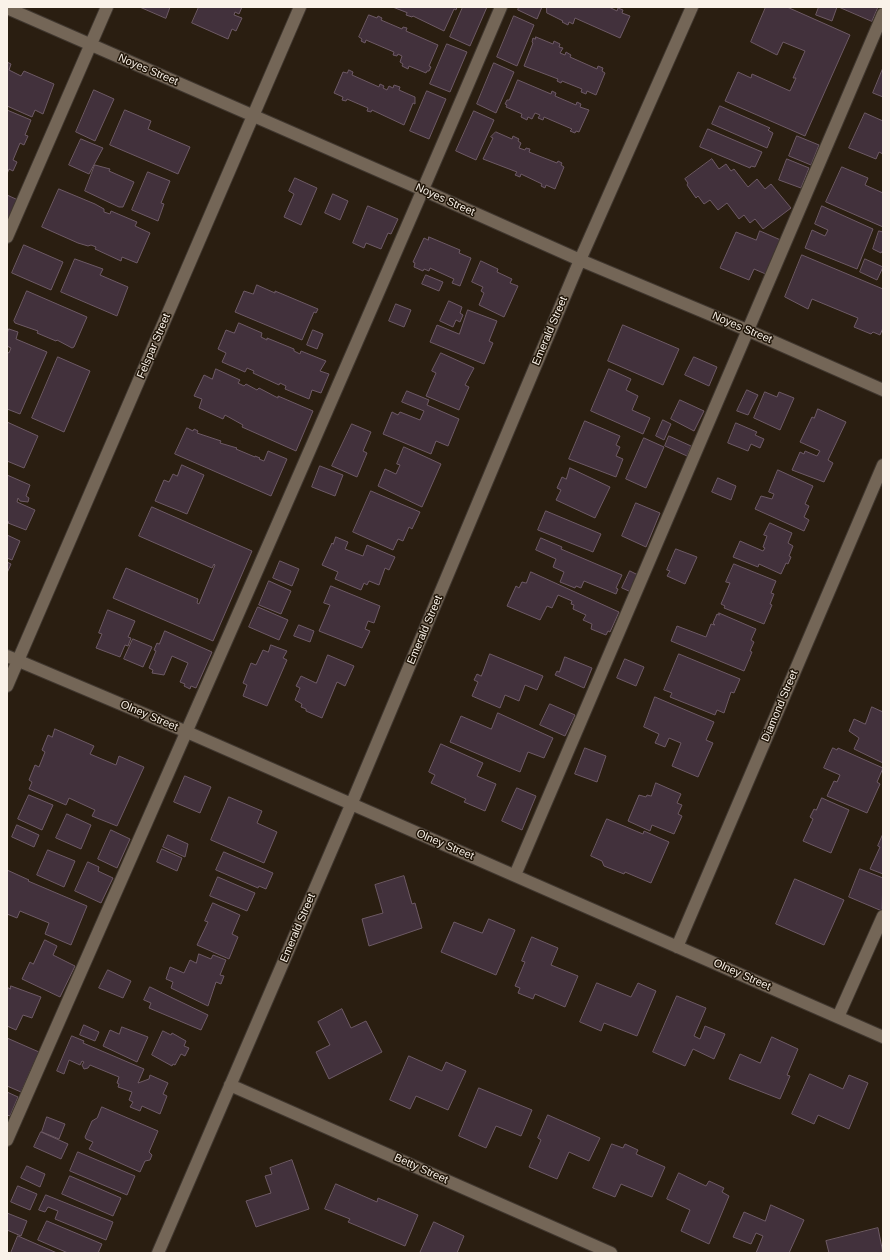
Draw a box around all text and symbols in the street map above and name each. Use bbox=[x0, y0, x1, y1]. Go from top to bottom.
street label: Noyes Street bbox=[116, 52, 180, 88]
street label: Noyes Street bbox=[413, 181, 477, 219]
street label: Emerald Street bbox=[530, 295, 570, 367]
street label: Noyes Street bbox=[710, 310, 774, 346]
street label: Felspar Street bbox=[134, 312, 174, 380]
street label: Emerald Street bbox=[405, 594, 445, 666]
street label: Diamond Street bbox=[759, 668, 801, 744]
street label: Olney Street bbox=[118, 698, 180, 734]
street label: Olney Street bbox=[414, 827, 476, 863]
street label: Emerald Street bbox=[278, 892, 318, 964]
street label: Olney Street bbox=[711, 957, 773, 993]
street label: Betty Street bbox=[392, 1151, 450, 1187]

